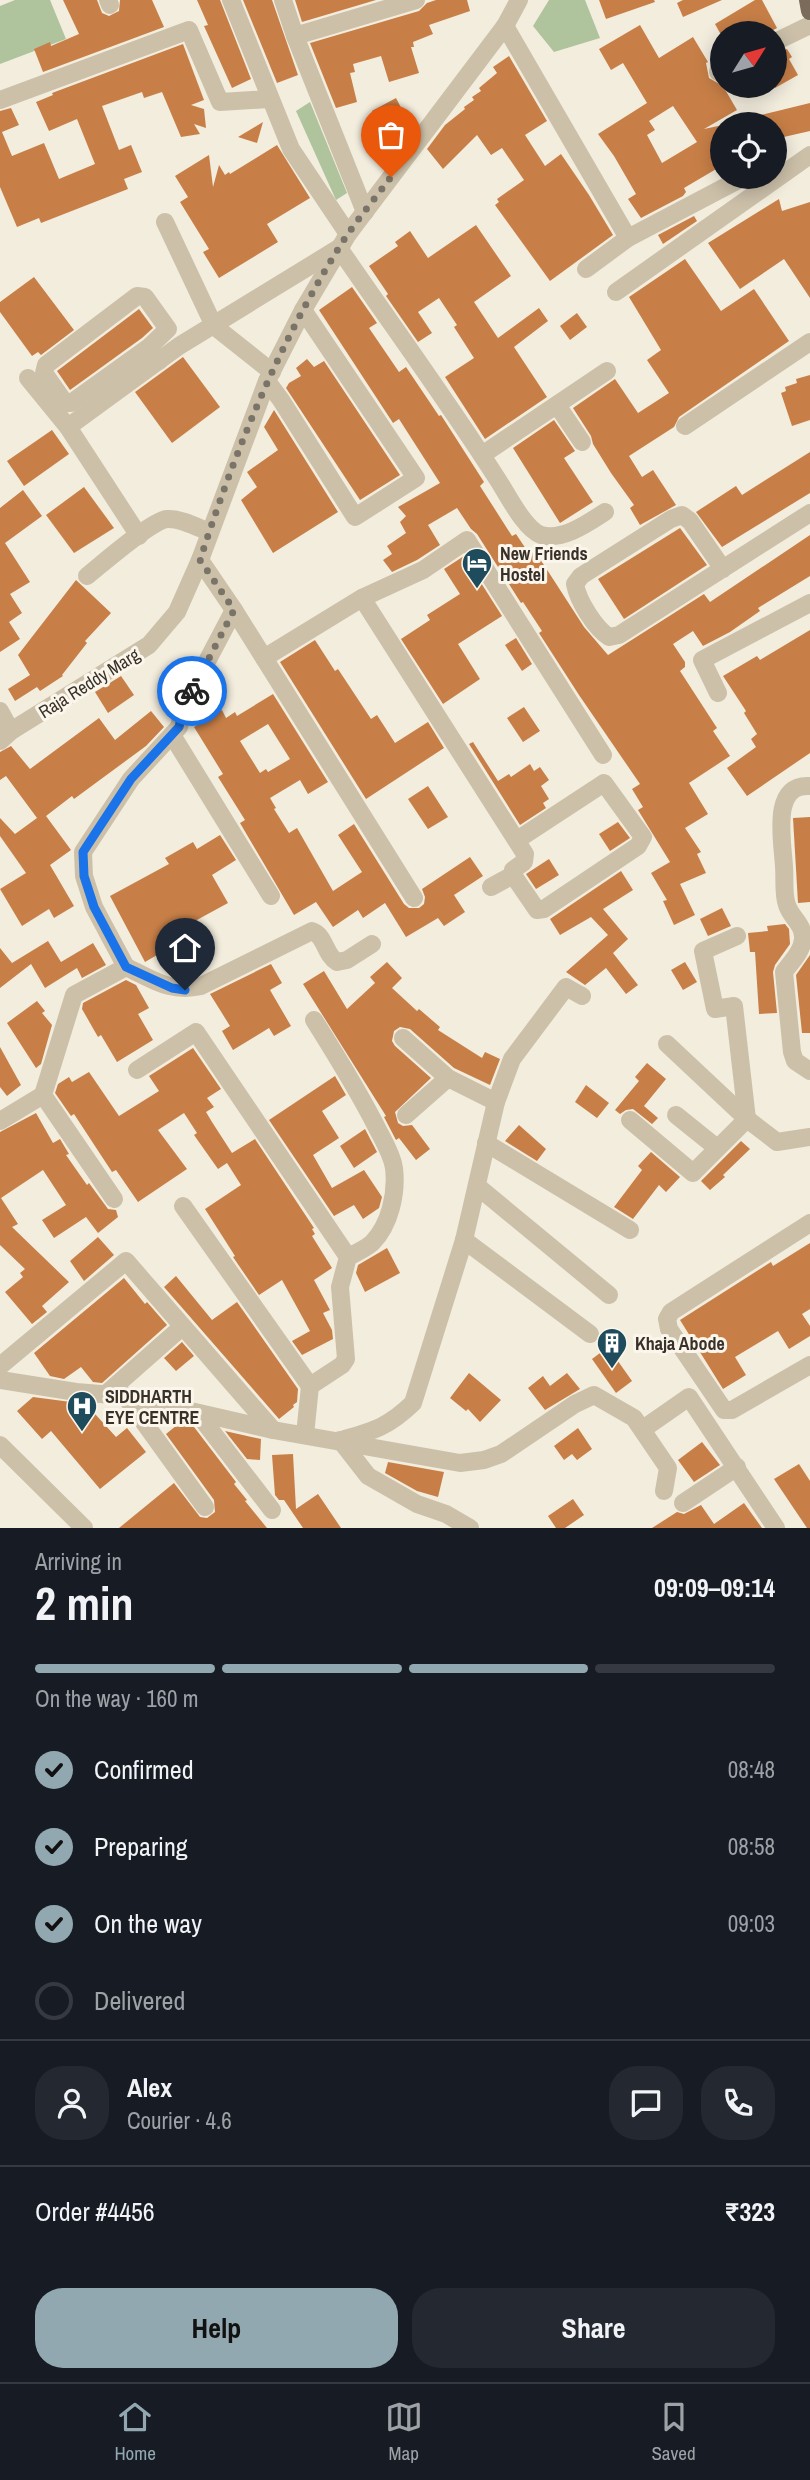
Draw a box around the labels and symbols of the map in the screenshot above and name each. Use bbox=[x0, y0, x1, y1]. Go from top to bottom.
north arrow bbox=[710, 21, 788, 98]
pin bbox=[361, 105, 421, 177]
place label: New Friends Hostel bbox=[500, 541, 588, 587]
hotel icon: New Friends Hostel bbox=[460, 546, 494, 590]
street label: Raja Reddy Marg bbox=[34, 642, 145, 724]
courier bbox=[157, 656, 227, 726]
pin bbox=[155, 918, 215, 990]
building icon: Khaja Abode bbox=[595, 1326, 629, 1370]
place label: Khaja Abode bbox=[635, 1331, 725, 1356]
place label: SIDDHARTH EYE CENTRE bbox=[105, 1384, 199, 1430]
hospital icon: SIDDHARTH EYE CENTRE bbox=[65, 1389, 99, 1433]

